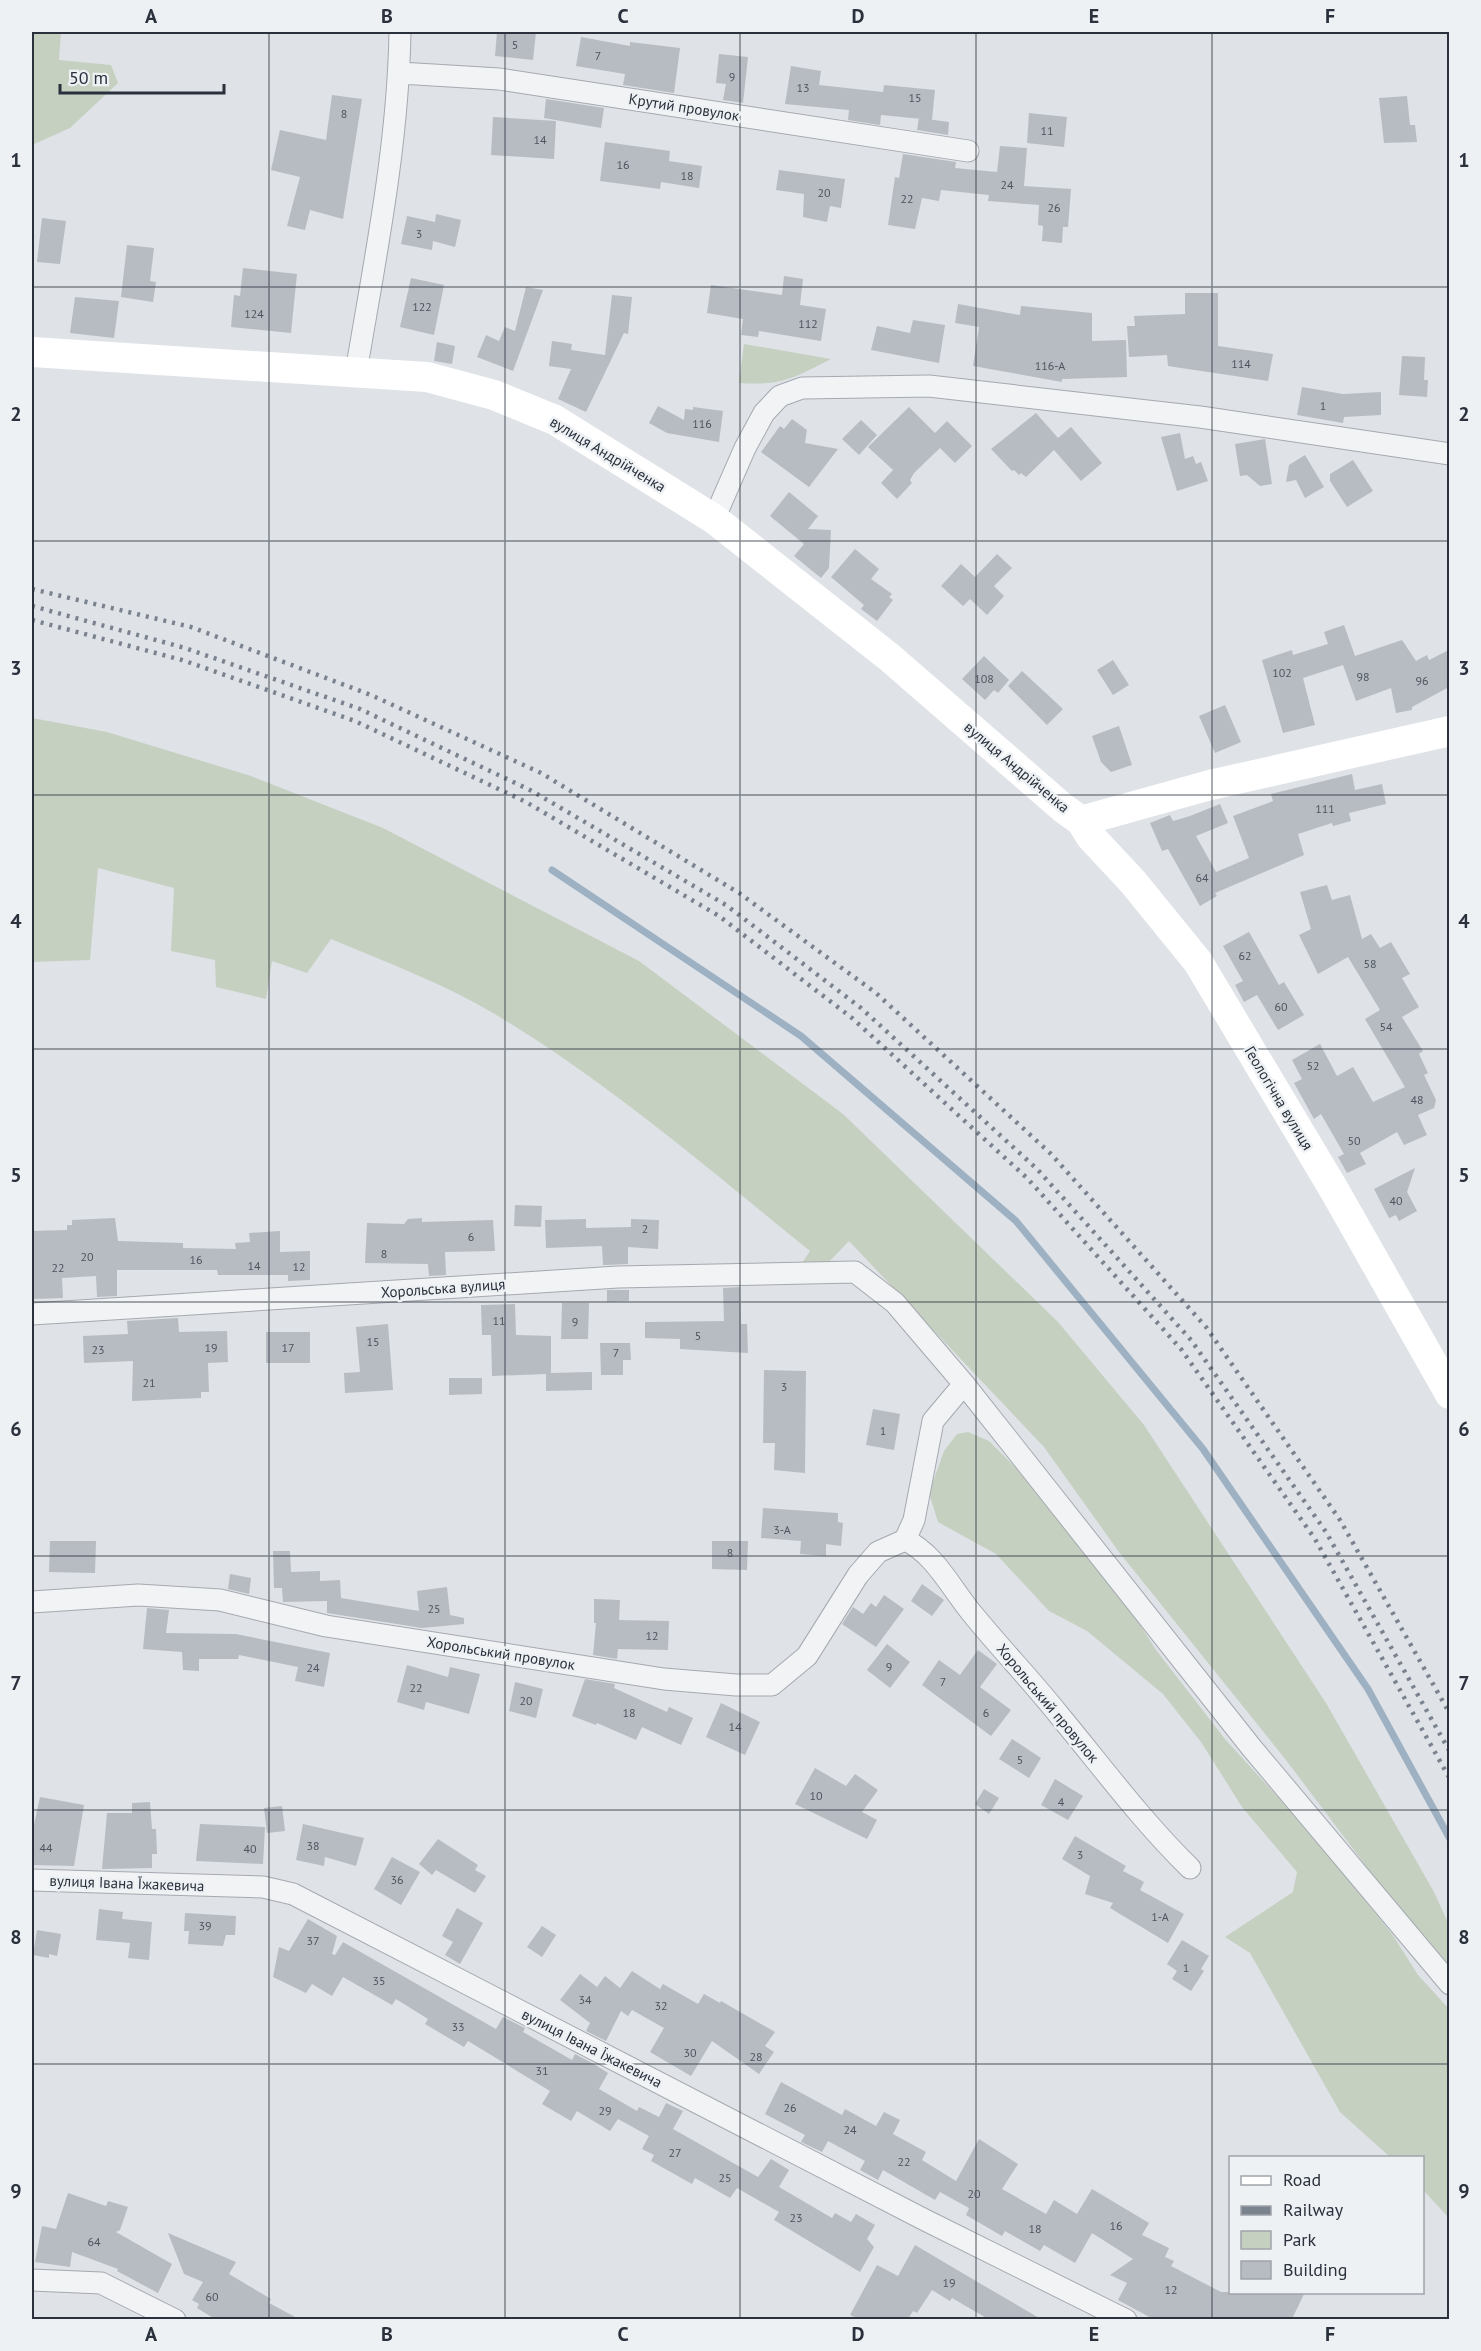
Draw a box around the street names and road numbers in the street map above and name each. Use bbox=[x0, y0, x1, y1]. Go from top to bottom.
street label: Крутий провулок bbox=[627, 89, 741, 125]
street label: вулиця Андрійченка bbox=[547, 412, 669, 496]
street label: вулиця Андрійченка bbox=[960, 717, 1074, 817]
street label: Геологічна вулиця bbox=[1241, 1043, 1317, 1153]
street label: Хорольська вулиця bbox=[380, 1274, 506, 1302]
street label: Хорольський провулок bbox=[426, 1632, 577, 1674]
street label: Хорольський провулок bbox=[993, 1640, 1104, 1767]
street label: вулиця Івана Їжакевича bbox=[49, 1871, 205, 1895]
street label: вулиця Івана Їжакевича bbox=[519, 2004, 665, 2092]

